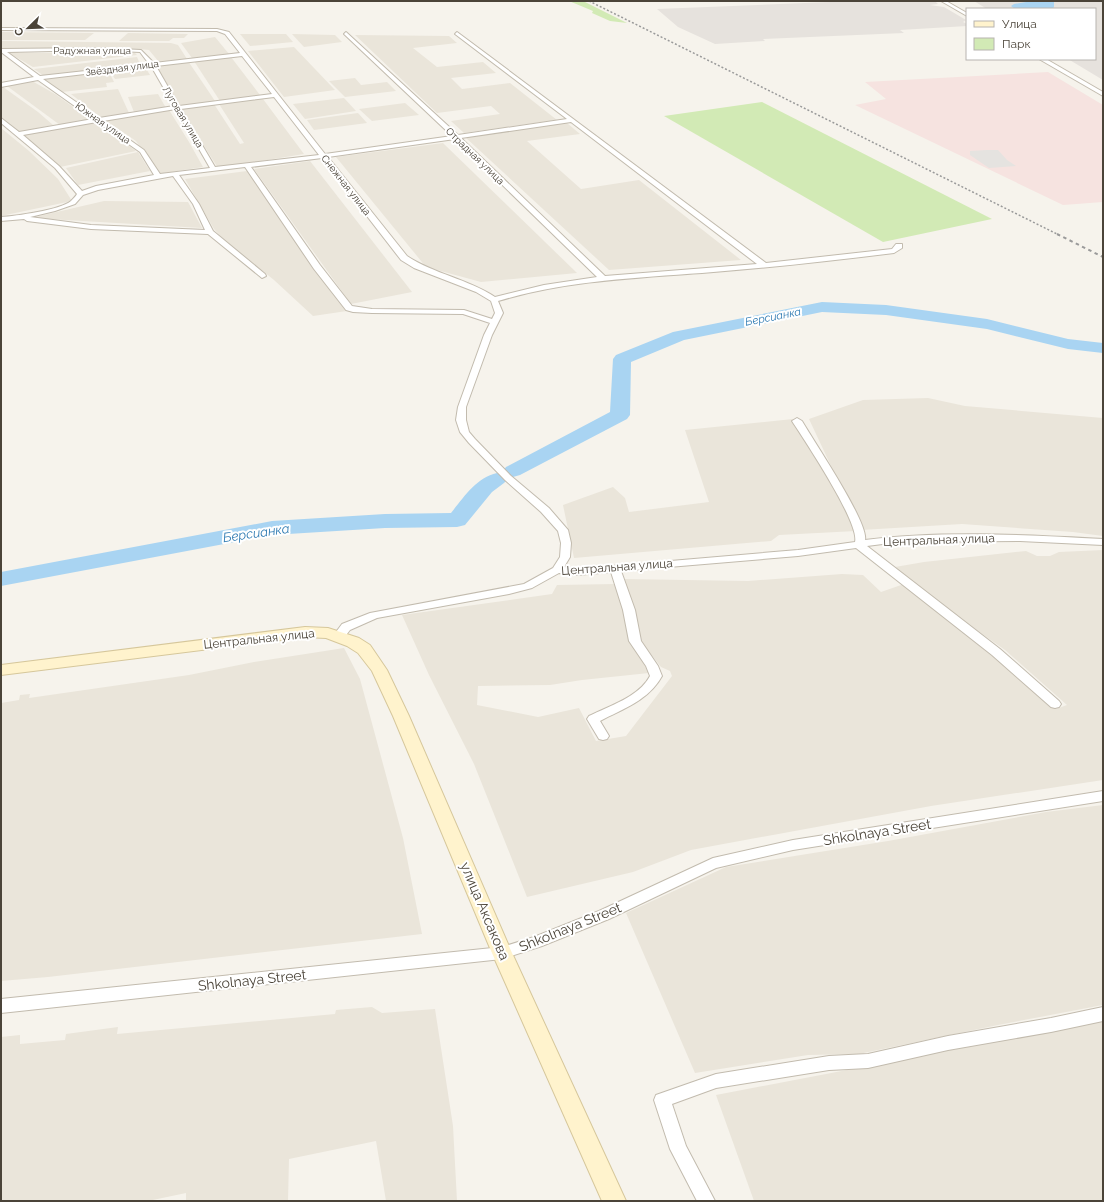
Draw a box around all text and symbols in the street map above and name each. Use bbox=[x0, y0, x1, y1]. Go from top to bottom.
north arrow bbox=[8, 8, 48, 48]
legend bbox=[966, 8, 1096, 60]
text: Улица bbox=[1002, 17, 1037, 31]
text: С bbox=[12, 25, 27, 38]
text: Парк bbox=[1002, 37, 1031, 51]
street label: Радужная улица bbox=[53, 45, 131, 56]
street label: Звёздная улица bbox=[85, 58, 159, 78]
street label: Луговая улица bbox=[160, 84, 206, 150]
street label: Южная улица bbox=[73, 100, 133, 146]
street label: Отрадная улица bbox=[444, 125, 506, 187]
street label: Снежная улица bbox=[319, 153, 373, 217]
water label: Берсианка bbox=[744, 305, 803, 329]
water label: Берсианка bbox=[222, 521, 290, 545]
street label: Центральная улица bbox=[883, 531, 995, 549]
street label: Центральная улица bbox=[561, 556, 673, 578]
street label: Центральная улица bbox=[203, 626, 315, 652]
street label: Shkolnaya Street bbox=[822, 816, 932, 848]
street label: улица Аксакова bbox=[457, 860, 513, 962]
street label: Shkolnaya Street bbox=[517, 899, 624, 955]
street label: Shkolnaya Street bbox=[197, 966, 307, 994]

